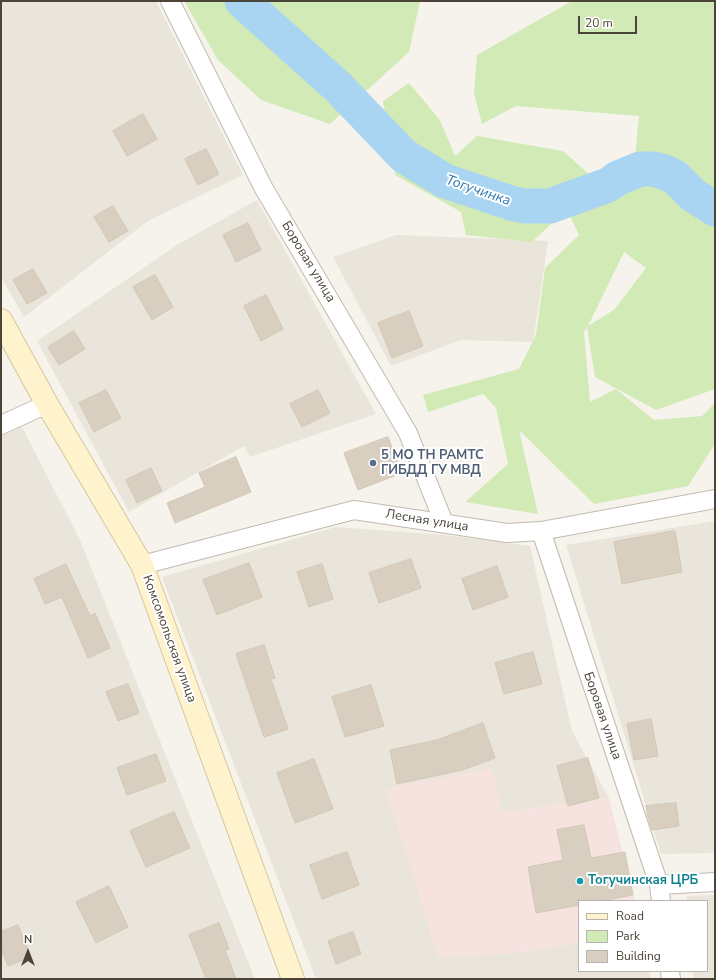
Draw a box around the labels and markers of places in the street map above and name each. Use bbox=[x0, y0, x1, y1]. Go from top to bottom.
place label: 5 МО ТН РАМТС ГИБДД ГУ МВД bbox=[381, 448, 484, 479]
marker: 5 МО ТН РАМТС ГИБДД ГУ МВД bbox=[368, 458, 378, 468]
place label: Тогучинская ЦРБ bbox=[588, 873, 698, 889]
marker: Тогучинская ЦРБ bbox=[575, 876, 585, 886]

